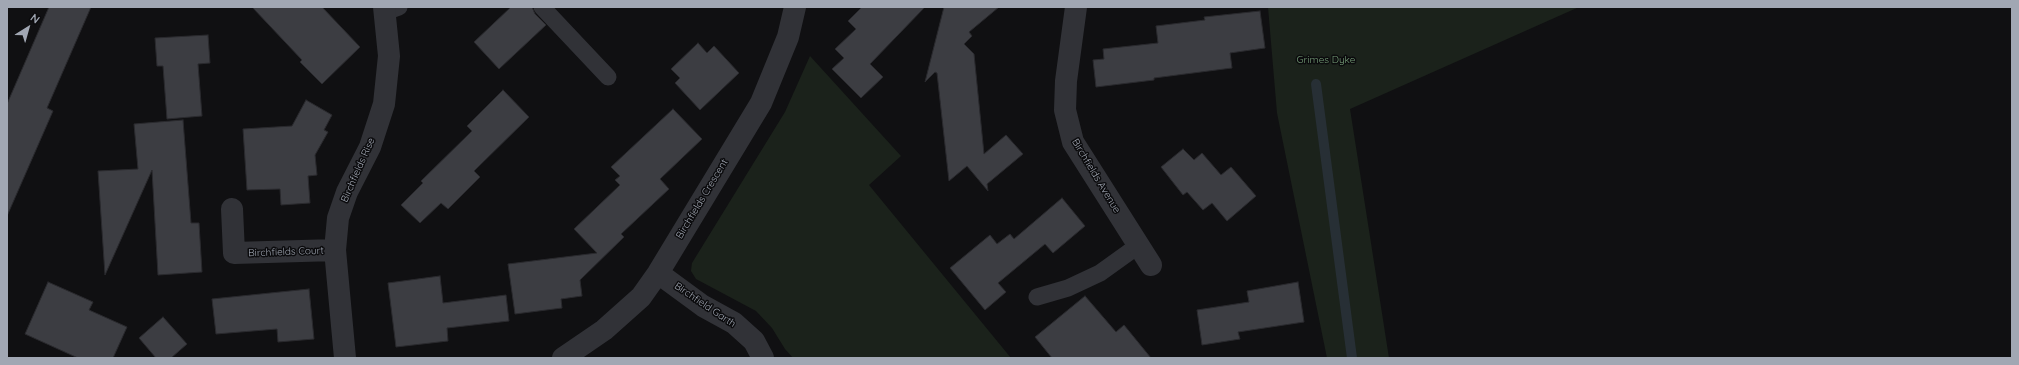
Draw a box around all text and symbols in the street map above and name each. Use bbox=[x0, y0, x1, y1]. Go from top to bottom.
north arrow bbox=[8, 8, 48, 48]
text: N bbox=[28, 10, 43, 26]
park label: Grimes Dyke bbox=[1297, 54, 1355, 66]
street label: Birchfields Rise bbox=[338, 136, 378, 204]
street label: Birchfields Avenue bbox=[1069, 137, 1123, 215]
street label: Birchfields Crescent bbox=[674, 157, 730, 241]
street label: Birchfields Court bbox=[248, 245, 324, 259]
street label: Birchfield Garth bbox=[672, 280, 738, 330]

